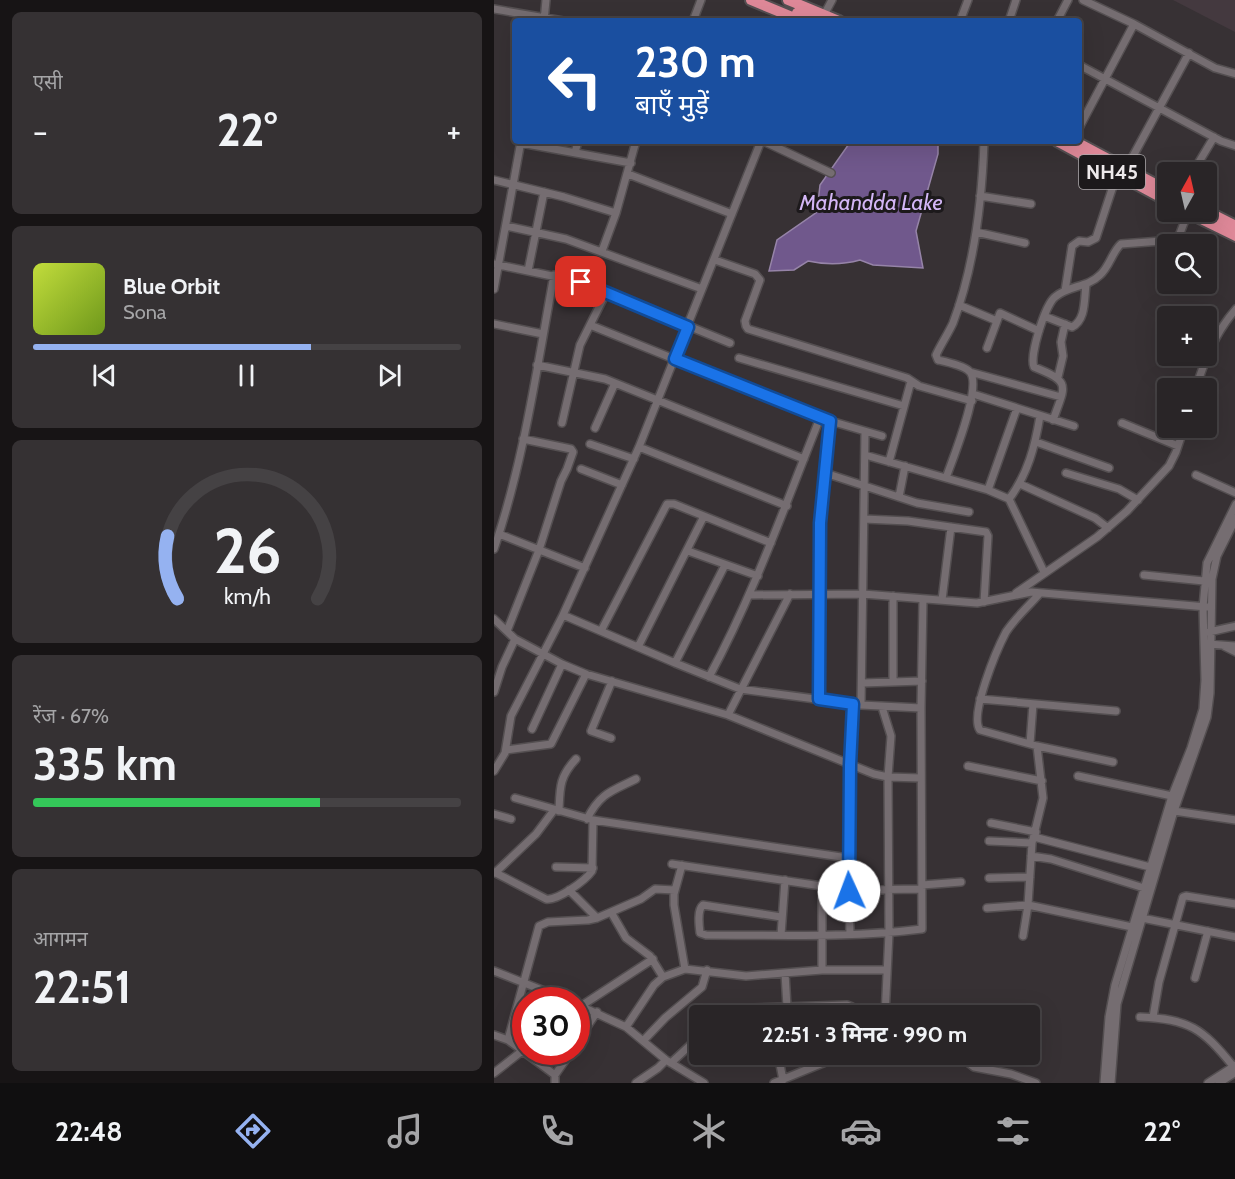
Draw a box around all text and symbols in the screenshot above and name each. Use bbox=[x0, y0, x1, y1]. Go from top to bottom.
text: 230 m bbox=[635, 36, 755, 88]
icon: left bbox=[536, 42, 614, 120]
text: एसी bbox=[33, 70, 63, 94]
text: बाएँ मुड़ें bbox=[635, 88, 709, 121]
text: 22° bbox=[217, 103, 277, 157]
text: − bbox=[33, 111, 48, 151]
text: + bbox=[446, 111, 461, 151]
road number: NH45 bbox=[1079, 155, 1145, 189]
north arrow bbox=[1157, 162, 1217, 222]
map controls bbox=[1157, 162, 1217, 438]
water label: Mahandda Lake bbox=[798, 189, 943, 216]
button: search bbox=[1157, 234, 1217, 294]
pin bbox=[555, 256, 606, 307]
icon: arrive bbox=[564, 265, 597, 298]
text: Blue Orbit bbox=[123, 273, 220, 300]
text: Sona bbox=[123, 300, 166, 324]
button: + bbox=[1157, 306, 1217, 366]
icon: previous bbox=[88, 359, 121, 392]
icon: pause bbox=[230, 359, 263, 392]
icon: next bbox=[373, 359, 406, 392]
button: − bbox=[1157, 378, 1217, 438]
text: 26 bbox=[213, 513, 281, 589]
text: km/h bbox=[224, 583, 270, 609]
text: रेंज · 67% bbox=[33, 704, 109, 728]
text: 335 km bbox=[33, 737, 177, 791]
position arrow bbox=[817, 859, 881, 923]
text: आगमन bbox=[33, 927, 88, 951]
text: 22:51 bbox=[33, 960, 131, 1014]
speed limit sign: 30 bbox=[512, 987, 590, 1065]
text: 22:51 · 3 मिनट · 990 m bbox=[762, 1021, 967, 1048]
icon: directions bbox=[232, 1110, 274, 1152]
icon: music bbox=[384, 1110, 426, 1152]
icon: phone bbox=[536, 1110, 578, 1152]
icon: climate bbox=[688, 1110, 730, 1152]
icon: car bbox=[840, 1110, 882, 1152]
icon: filters bbox=[992, 1110, 1034, 1152]
text: 22:48 bbox=[55, 1115, 123, 1148]
text: 22° bbox=[1144, 1115, 1180, 1148]

